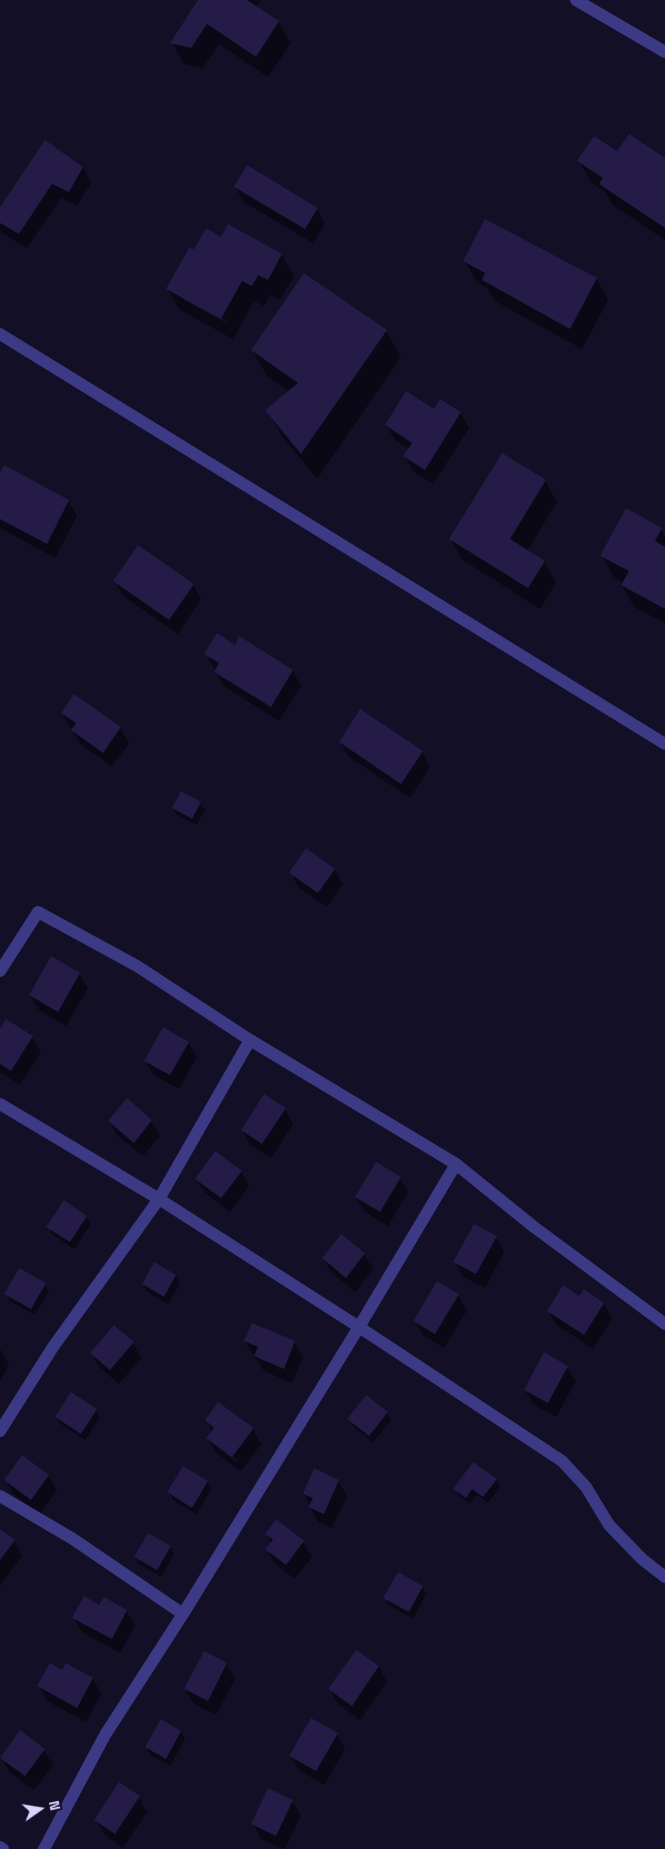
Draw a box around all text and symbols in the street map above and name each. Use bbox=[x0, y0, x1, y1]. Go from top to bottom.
north arrow bbox=[15, 1784, 65, 1834]
text: N bbox=[45, 1799, 64, 1812]

